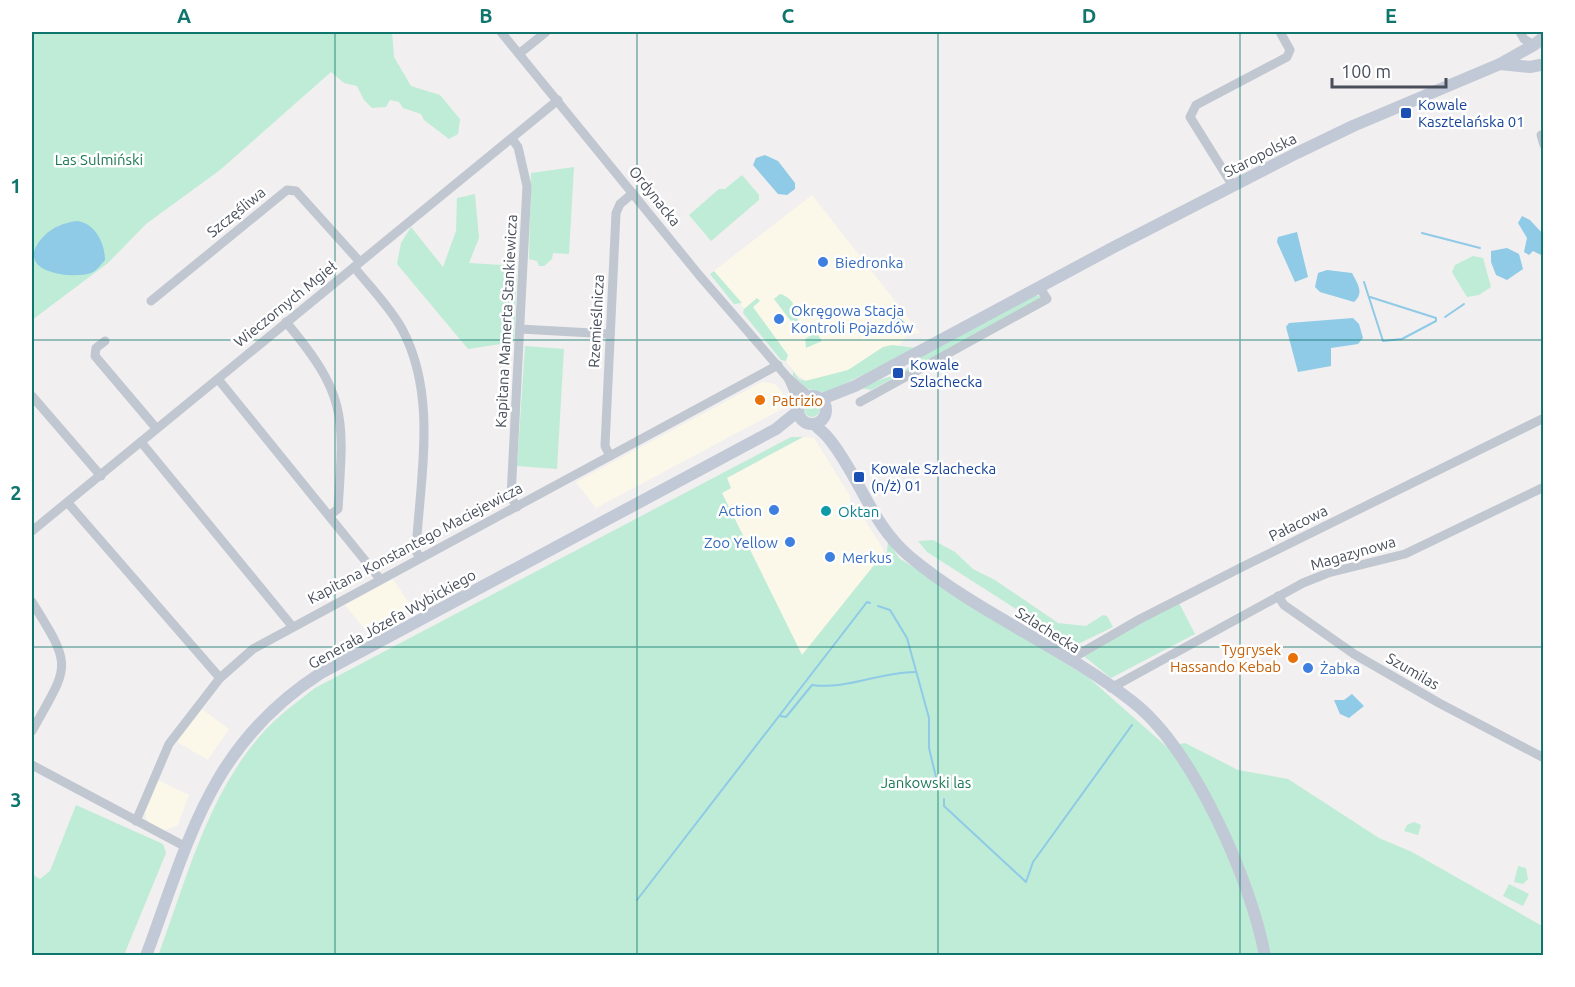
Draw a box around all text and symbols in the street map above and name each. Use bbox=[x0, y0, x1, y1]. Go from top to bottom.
text: A bbox=[177, 4, 191, 27]
text: B bbox=[479, 4, 493, 27]
text: C bbox=[782, 4, 795, 27]
text: D bbox=[1082, 4, 1096, 27]
text: E bbox=[1385, 4, 1397, 27]
scale bar bbox=[1332, 51, 1446, 89]
text: 100 m bbox=[1341, 61, 1391, 81]
place label: Kowale Kasztelańska 01 bbox=[1418, 96, 1525, 130]
marker: Kowale Kasztelańska 01 bbox=[1399, 106, 1413, 120]
street label: Staropolska bbox=[1221, 129, 1299, 181]
park label: Las Sulmiński bbox=[55, 151, 143, 168]
street label: Ordynacka bbox=[626, 163, 684, 229]
text: 1 bbox=[10, 174, 22, 197]
street label: Szczęśliwa bbox=[203, 183, 269, 241]
street label: Kapitana Mamerta Stankiewicza bbox=[492, 214, 520, 428]
place label: Biedronka bbox=[835, 254, 904, 271]
marker: Biedronka bbox=[816, 255, 830, 269]
street label: Wieczornych Mgieł bbox=[230, 258, 340, 350]
street label: Rzemieślnicza bbox=[585, 274, 607, 368]
place label: Okręgowa Stacja Kontroli Pojazdów bbox=[791, 302, 914, 336]
marker: Okręgowa Stacja Kontroli Pojazdów bbox=[772, 312, 786, 326]
place label: Kowale Szlachecka bbox=[910, 356, 983, 390]
marker: Kowale Szlachecka bbox=[891, 366, 905, 380]
place label: Patrizio bbox=[772, 392, 823, 409]
marker: Patrizio bbox=[753, 393, 767, 407]
place label: Kowale Szlachecka (n/ż) 01 bbox=[871, 460, 996, 494]
marker: Kowale Szlachecka (n/ż) 01 bbox=[852, 470, 866, 484]
street label: Kapitana Konstantego Maciejewicza bbox=[305, 479, 525, 607]
text: 2 bbox=[10, 481, 22, 504]
street label: Pałacowa bbox=[1266, 501, 1330, 545]
place label: Action bbox=[718, 502, 762, 519]
marker: Action bbox=[767, 503, 781, 517]
place label: Oktan bbox=[838, 503, 879, 520]
marker: Oktan bbox=[819, 504, 833, 518]
street label: Magazynowa bbox=[1308, 533, 1398, 573]
place label: Zoo Yellow bbox=[704, 534, 778, 551]
marker: Zoo Yellow bbox=[783, 535, 797, 549]
place label: Merkus bbox=[842, 549, 892, 566]
marker: Merkus bbox=[823, 550, 837, 564]
street label: Generała Józefa Wybickiego bbox=[305, 566, 479, 672]
street label: Szlachecka bbox=[1013, 604, 1083, 656]
place label: Tygrysek Hassando Kebab bbox=[1170, 641, 1281, 675]
street label: Szumilas bbox=[1384, 649, 1442, 693]
marker: Tygrysek Hassando Kebab bbox=[1286, 651, 1300, 665]
place label: Żabka bbox=[1320, 660, 1360, 677]
marker: Żabka bbox=[1301, 661, 1315, 675]
park label: Jankowski las bbox=[881, 774, 971, 791]
text: 3 bbox=[10, 788, 22, 811]

